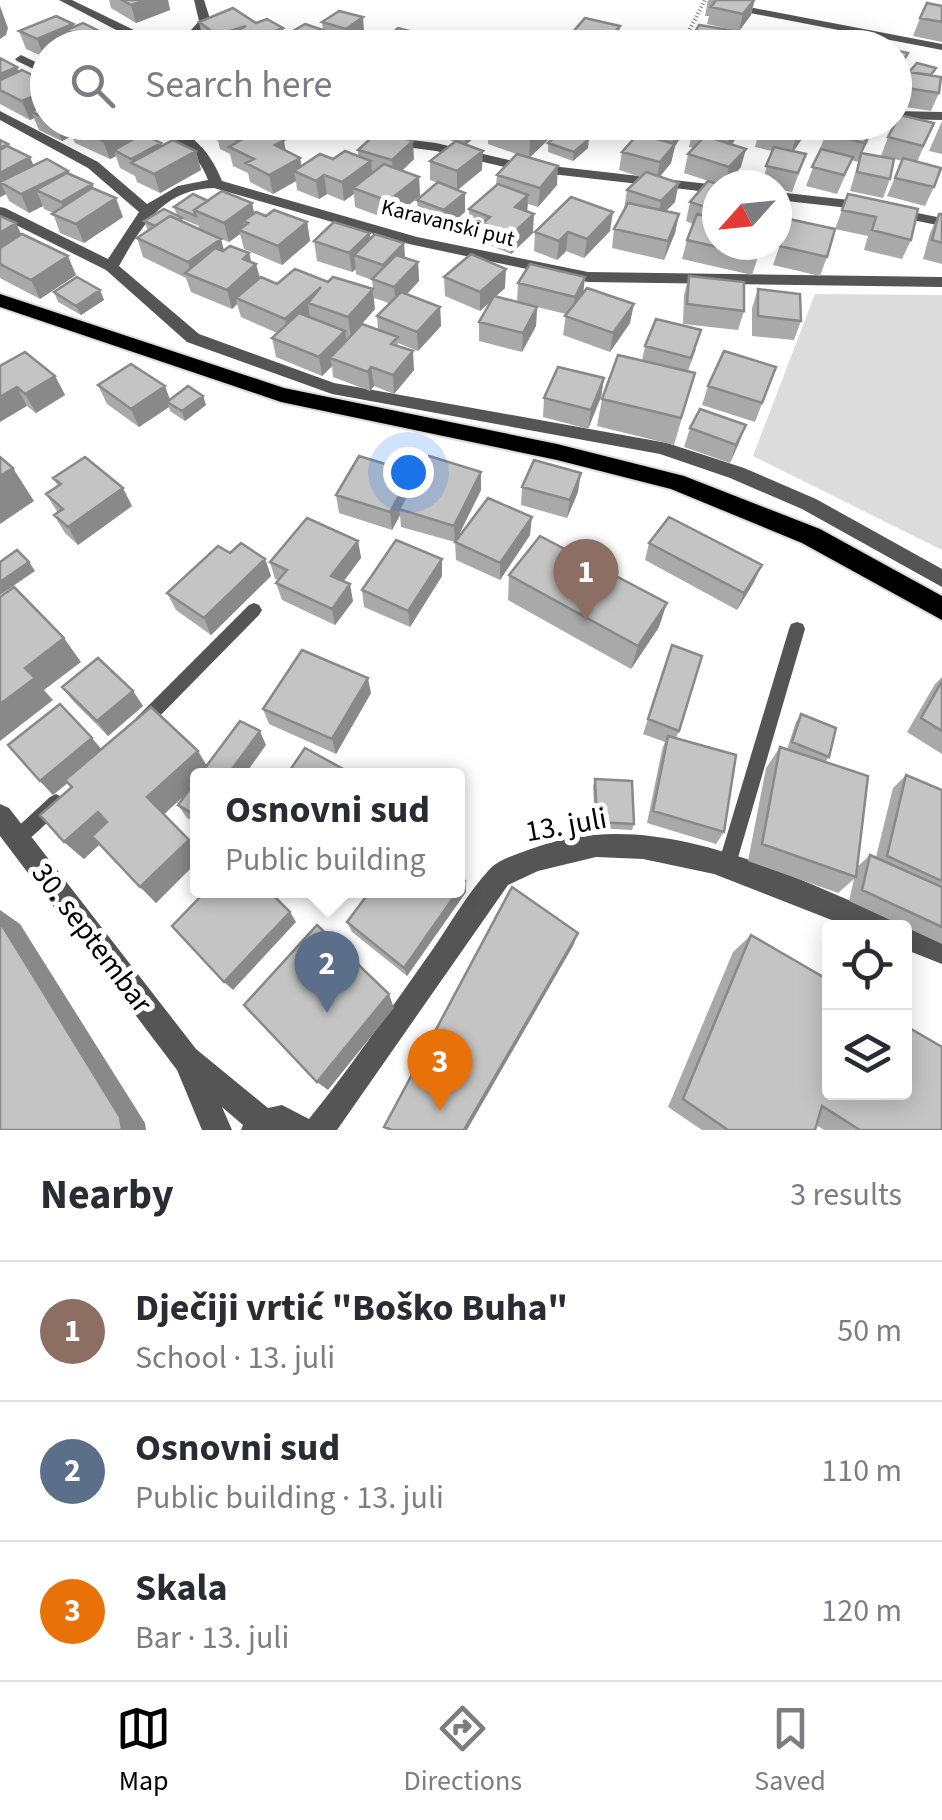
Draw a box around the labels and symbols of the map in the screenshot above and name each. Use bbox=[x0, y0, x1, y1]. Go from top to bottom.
north arrow bbox=[702, 170, 792, 260]
street label: Karavanski put bbox=[378, 191, 519, 255]
your location bbox=[383, 447, 434, 498]
pin: 1 bbox=[554, 538, 618, 621]
street label: 13. juli bbox=[522, 797, 610, 853]
street label: 30. septembar bbox=[21, 854, 163, 1023]
pin: 2 bbox=[294, 930, 360, 1013]
pin: 3 bbox=[408, 1028, 472, 1111]

